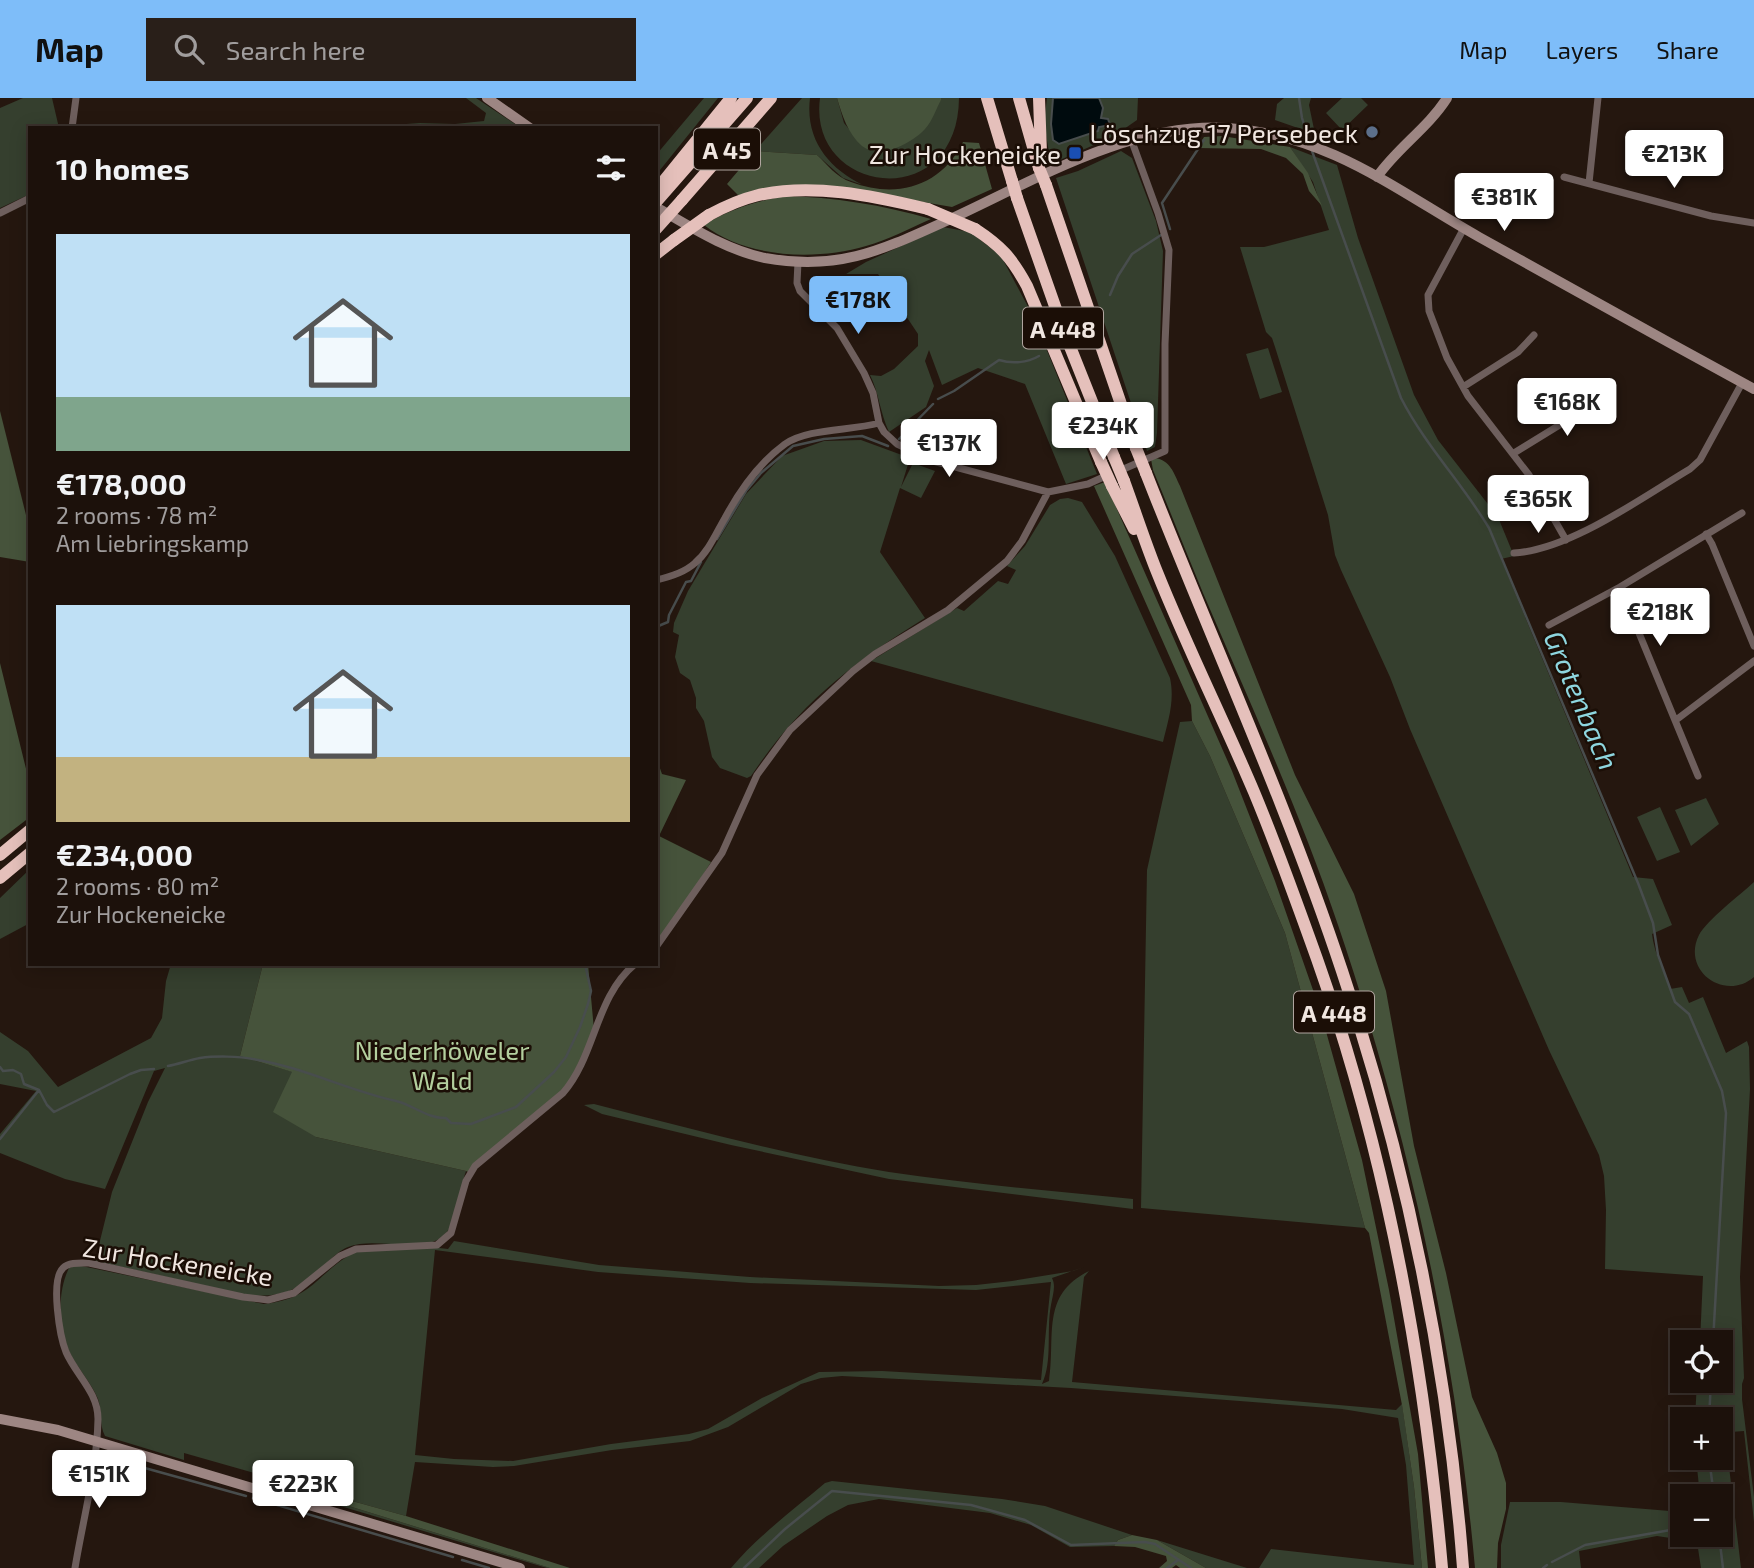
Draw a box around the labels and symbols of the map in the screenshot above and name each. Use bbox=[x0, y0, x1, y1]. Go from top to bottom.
place label: Löschzug 17 Persebeck bbox=[1090, 117, 1358, 148]
marker: Löschzug 17 Persebeck bbox=[1364, 124, 1380, 140]
road number: A 45 bbox=[694, 129, 760, 170]
pin: €213K bbox=[1625, 130, 1723, 190]
place label: Zur Hockeneicke bbox=[869, 138, 1061, 169]
marker: Zur Hockeneicke bbox=[1067, 145, 1083, 161]
pin: €381K bbox=[1455, 174, 1553, 233]
pin: €178K bbox=[809, 276, 907, 336]
road number: A 448 bbox=[1023, 308, 1103, 348]
pin: €168K bbox=[1518, 378, 1616, 438]
pin: €234K bbox=[1054, 402, 1152, 462]
pin: €137K bbox=[900, 420, 998, 479]
pin: €365K bbox=[1489, 476, 1587, 535]
pin: €218K bbox=[1611, 588, 1709, 648]
water label: Grotenbach bbox=[1538, 625, 1626, 775]
road number: A 448 bbox=[1294, 992, 1374, 1032]
park label: Niederhöweler Wald bbox=[354, 1034, 530, 1095]
street label: Zur Hockeneicke bbox=[81, 1231, 275, 1291]
pin: €151K bbox=[50, 1450, 148, 1510]
pin: €223K bbox=[254, 1460, 352, 1520]

